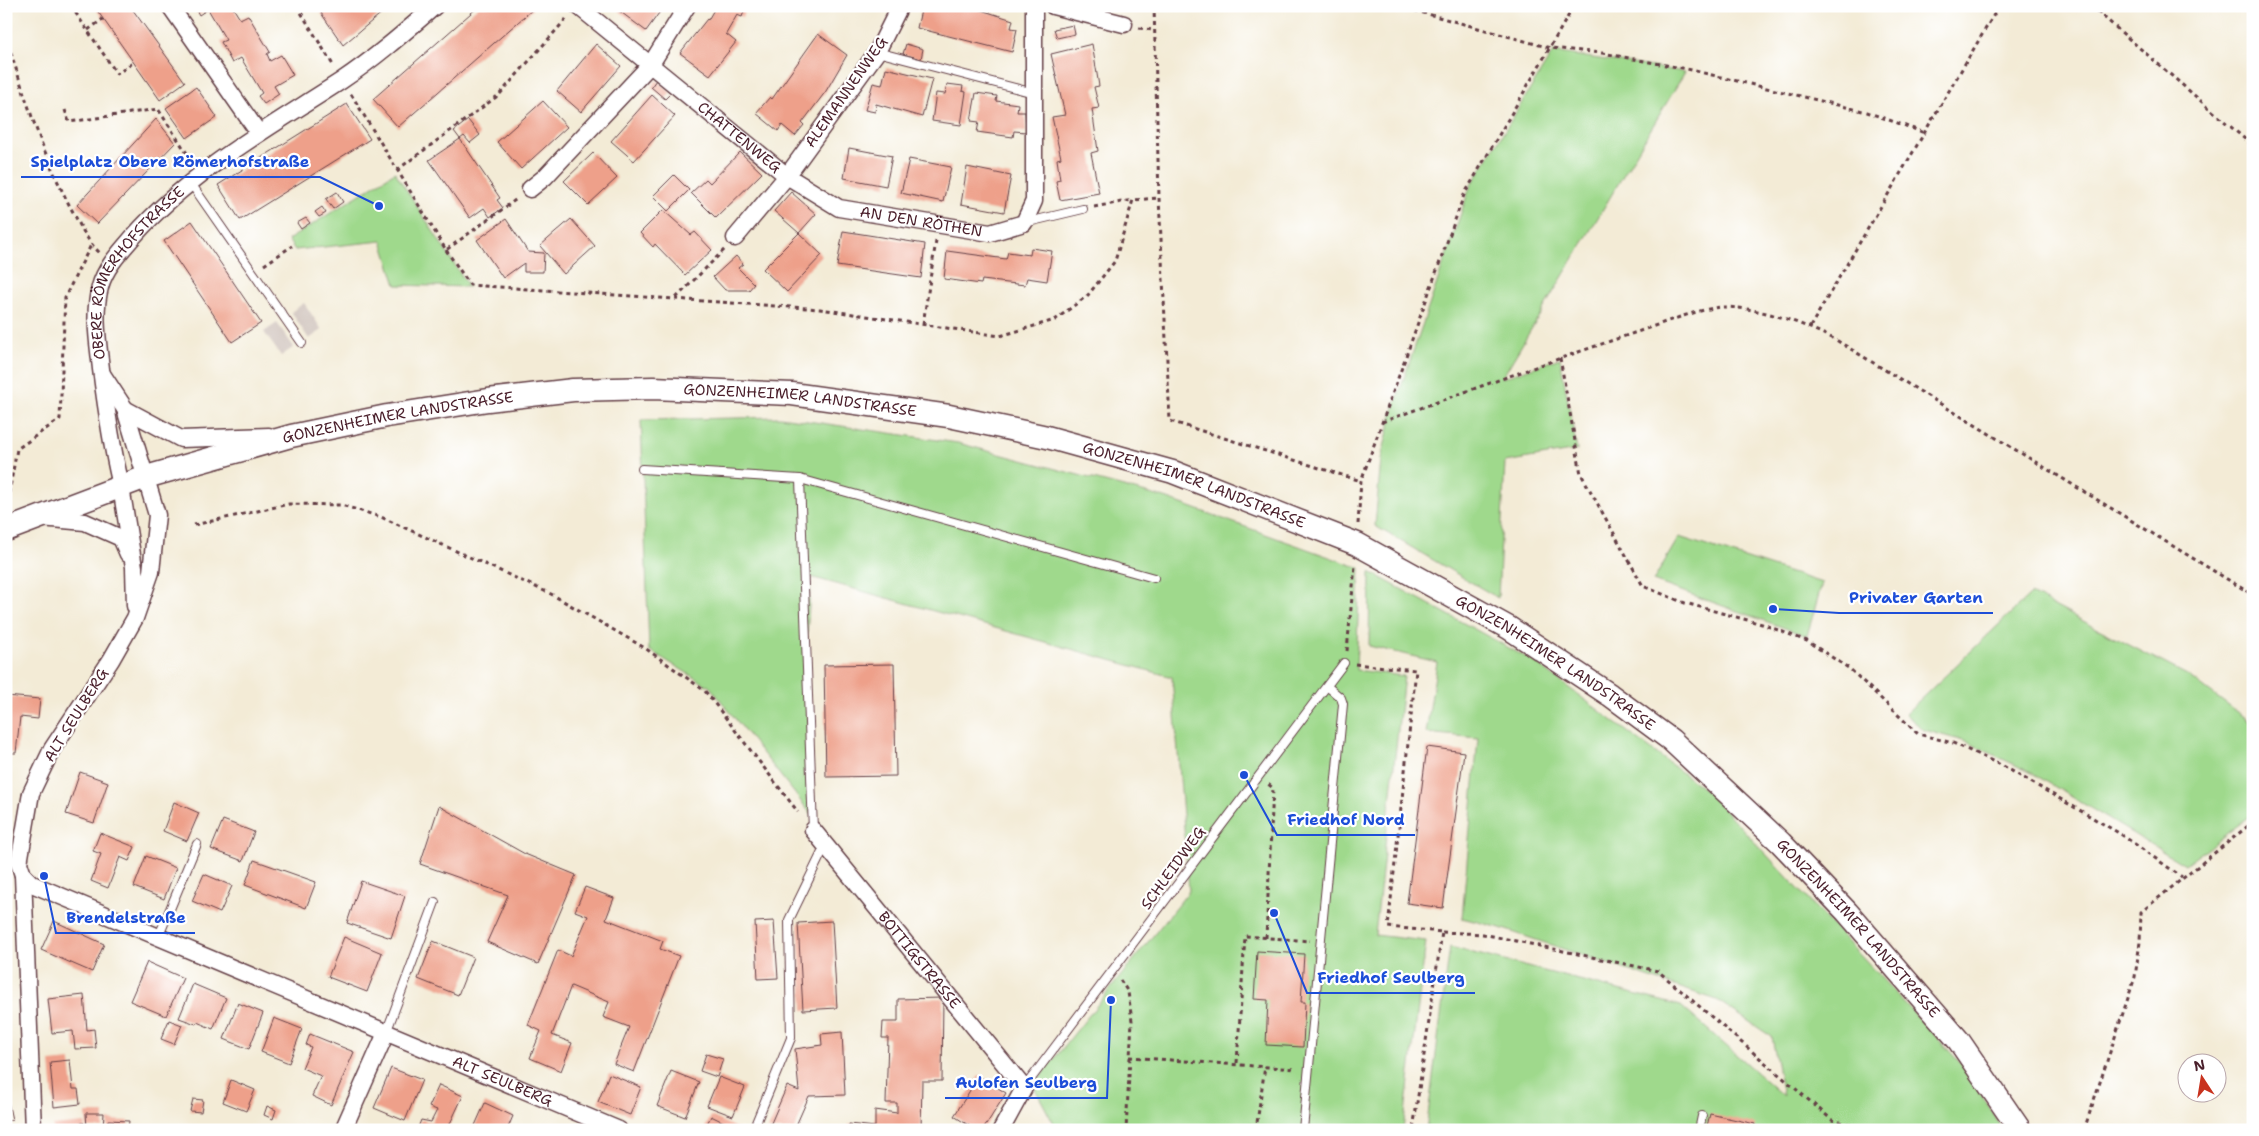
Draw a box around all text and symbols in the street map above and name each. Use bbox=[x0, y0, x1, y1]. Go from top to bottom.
street label: ALEMANNENWEG bbox=[800, 33, 892, 151]
street label: CHATTENWEG bbox=[693, 97, 785, 177]
callout: Spielplatz Obere Römerhofstraße bbox=[21, 146, 320, 177]
text: Spielplatz Obere Römerhofstraße bbox=[31, 151, 310, 172]
street label: OBERE RÖMERHOFSTRASSE bbox=[86, 182, 189, 361]
street label: AN DEN RÖTHEN bbox=[859, 202, 984, 242]
street label: GONZENHEIMER LANDSTRASSE bbox=[683, 379, 918, 421]
street label: GONZENHEIMER LANDSTRASSE bbox=[280, 387, 515, 448]
street label: GONZENHEIMER LANDSTRASSE bbox=[1081, 437, 1308, 533]
callout: Privater Garten bbox=[1839, 582, 1993, 613]
text: Privater Garten bbox=[1849, 587, 1983, 608]
street label: GONZENHEIMER LANDSTRASSE bbox=[1452, 590, 1659, 735]
street label: ALT SEULBERG bbox=[39, 664, 113, 766]
callout: Friedhof Nord bbox=[1277, 804, 1415, 835]
text: Friedhof Nord bbox=[1287, 809, 1405, 830]
street label: SCHLEIDWEG bbox=[1136, 822, 1210, 914]
street label: GONZENHEIMER LANDSTRASSE bbox=[1772, 835, 1944, 1022]
callout: Brendelstraße bbox=[56, 902, 195, 933]
text: Brendelstraße bbox=[66, 907, 186, 928]
street label: BOTTIGSTRASSE bbox=[874, 907, 965, 1013]
callout: Friedhof Seulberg bbox=[1307, 962, 1475, 993]
text: Friedhof Seulberg bbox=[1317, 967, 1465, 988]
street label: ALT SEULBERG bbox=[449, 1051, 556, 1111]
north arrow bbox=[2176, 1054, 2226, 1104]
text: N bbox=[2192, 1055, 2207, 1075]
callout: Aulofen Seulberg bbox=[945, 1067, 1107, 1098]
text: Aulofen Seulberg bbox=[955, 1072, 1097, 1093]

